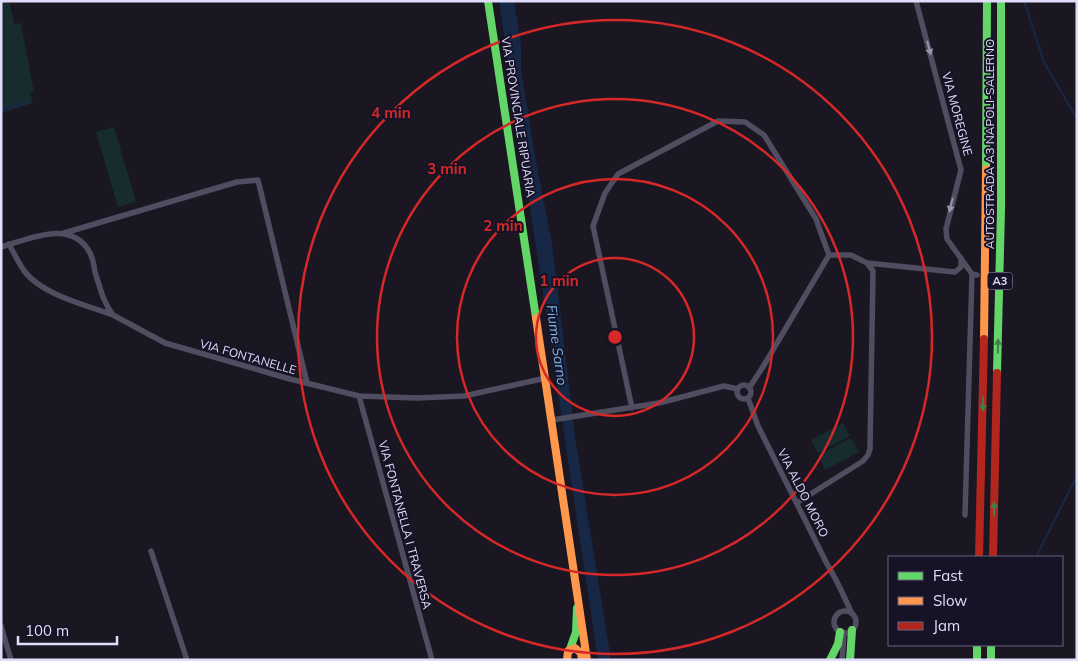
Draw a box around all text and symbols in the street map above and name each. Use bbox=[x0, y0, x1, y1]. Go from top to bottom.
street label: VIA PROVINCIALE RIPUARIA bbox=[498, 35, 539, 199]
street label: AUTOSTRADA A3 NAPOLI-SALERNO bbox=[982, 39, 997, 249]
one-way arrow bbox=[925, 41, 933, 56]
street label: VIA MOREGINE bbox=[939, 70, 976, 157]
text: 4 min bbox=[371, 103, 411, 122]
text: 3 min bbox=[427, 159, 467, 178]
one-way arrow bbox=[947, 198, 955, 213]
text: 2 min bbox=[483, 216, 523, 235]
text: 1 min bbox=[539, 271, 579, 290]
road number: A3 bbox=[988, 272, 1012, 290]
water label: Fiume Sarno bbox=[542, 304, 572, 386]
centre of rings bbox=[606, 328, 624, 346]
street label: VIA FONTANELLE bbox=[198, 336, 298, 377]
one-way arrow bbox=[994, 338, 1002, 354]
one-way arrow bbox=[978, 396, 986, 412]
street label: VIA FONTANELLA I TRAVERSA bbox=[376, 439, 435, 611]
street label: VIA ALDO MORO bbox=[775, 446, 832, 539]
one-way arrow bbox=[990, 500, 998, 516]
legend bbox=[888, 556, 1063, 646]
text: Fast bbox=[933, 566, 963, 585]
text: Slow bbox=[933, 591, 967, 610]
scale bar bbox=[18, 614, 116, 646]
text: Jam bbox=[933, 616, 960, 635]
text: 100 m bbox=[25, 621, 69, 640]

